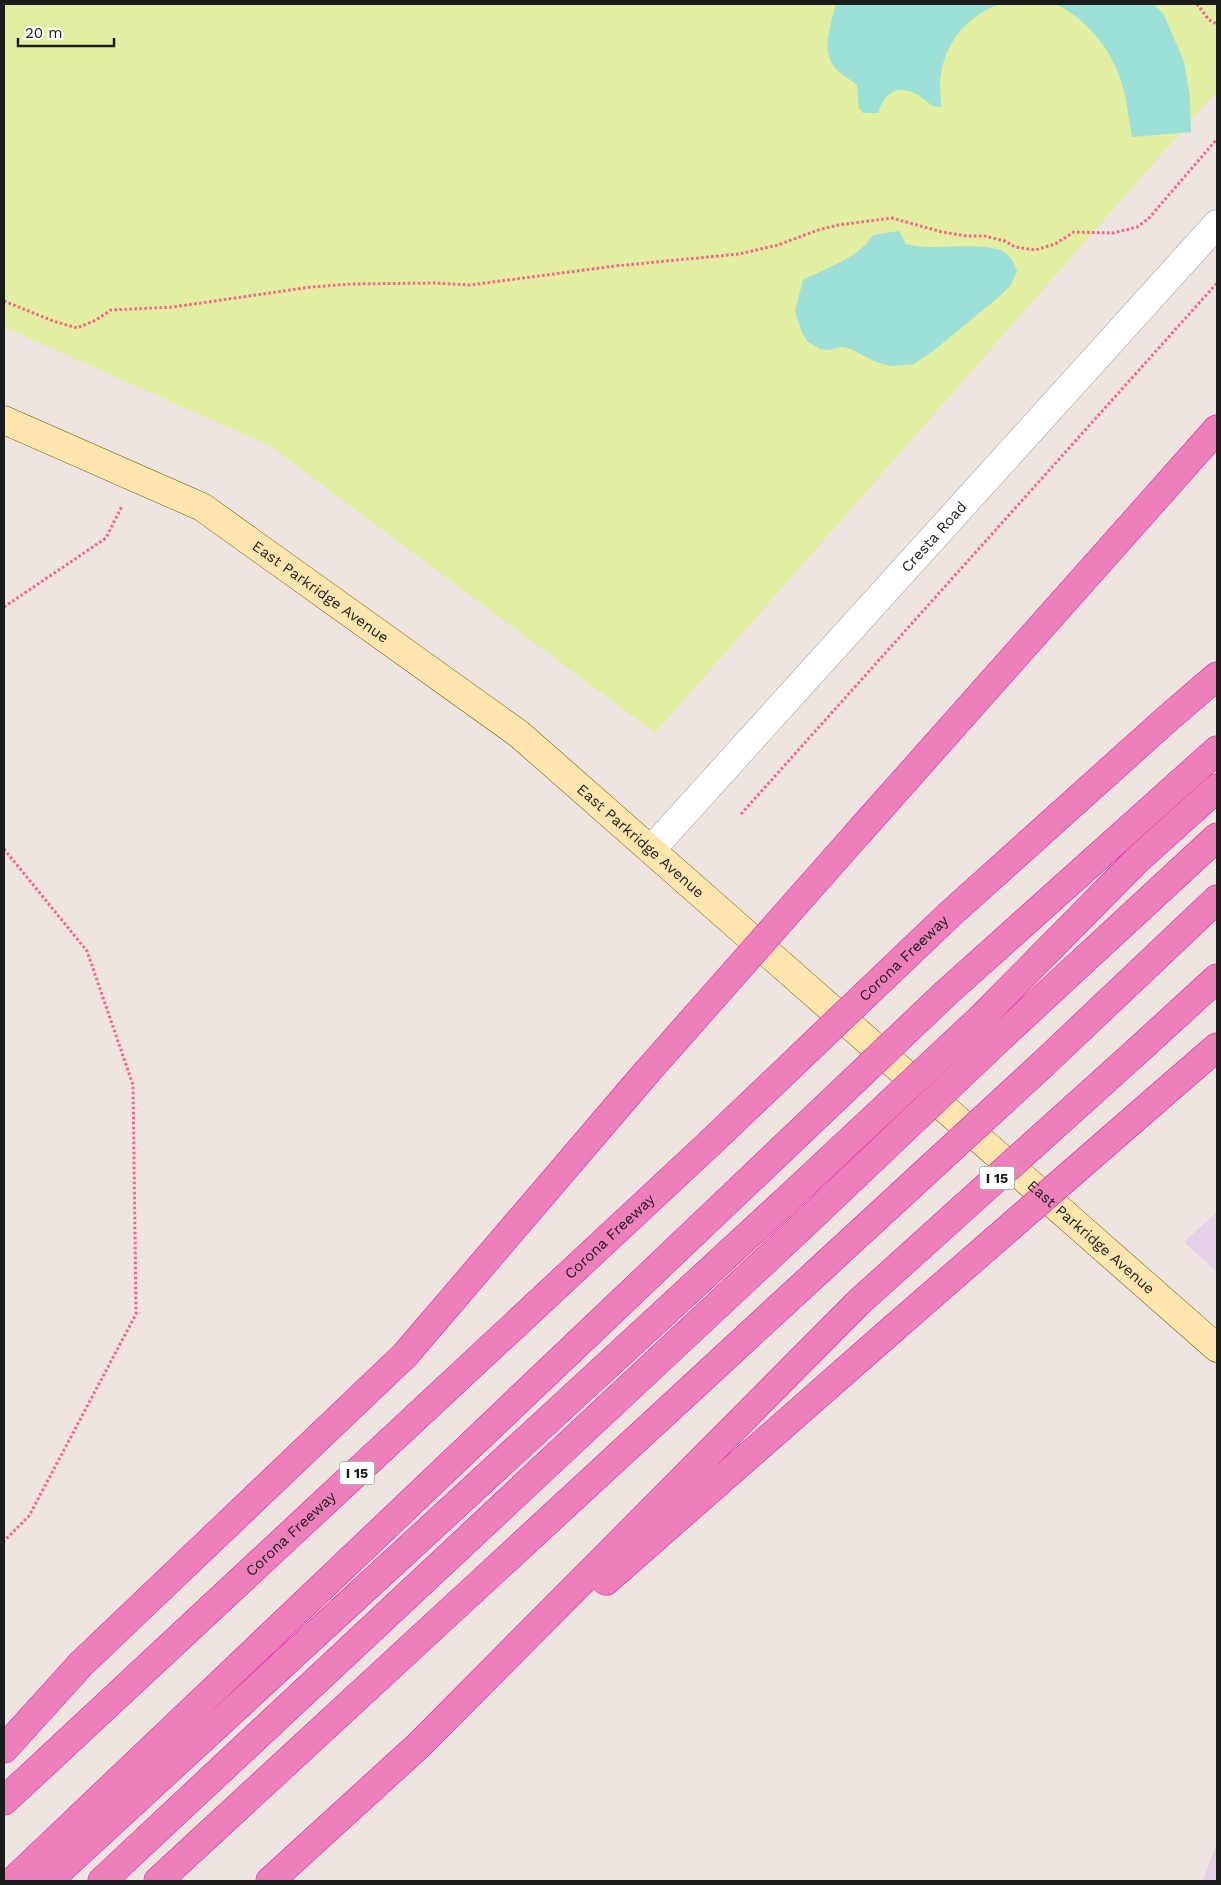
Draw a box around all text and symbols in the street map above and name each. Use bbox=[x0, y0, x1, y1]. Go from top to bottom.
scale bar bbox=[18, 15, 114, 47]
text: 20 m bbox=[25, 24, 63, 42]
street label: Cresta Road bbox=[898, 498, 971, 576]
street label: East Parkridge Avenue bbox=[249, 537, 392, 647]
street label: East Parkridge Avenue bbox=[573, 780, 708, 902]
street label: Corona Freeway bbox=[855, 911, 952, 1005]
road number: I 15 bbox=[980, 1166, 1014, 1190]
street label: East Parkridge Avenue bbox=[1024, 1176, 1158, 1298]
street label: Corona Freeway bbox=[561, 1190, 659, 1283]
road number: I 15 bbox=[340, 1462, 374, 1485]
street label: Corona Freeway bbox=[242, 1487, 340, 1580]

